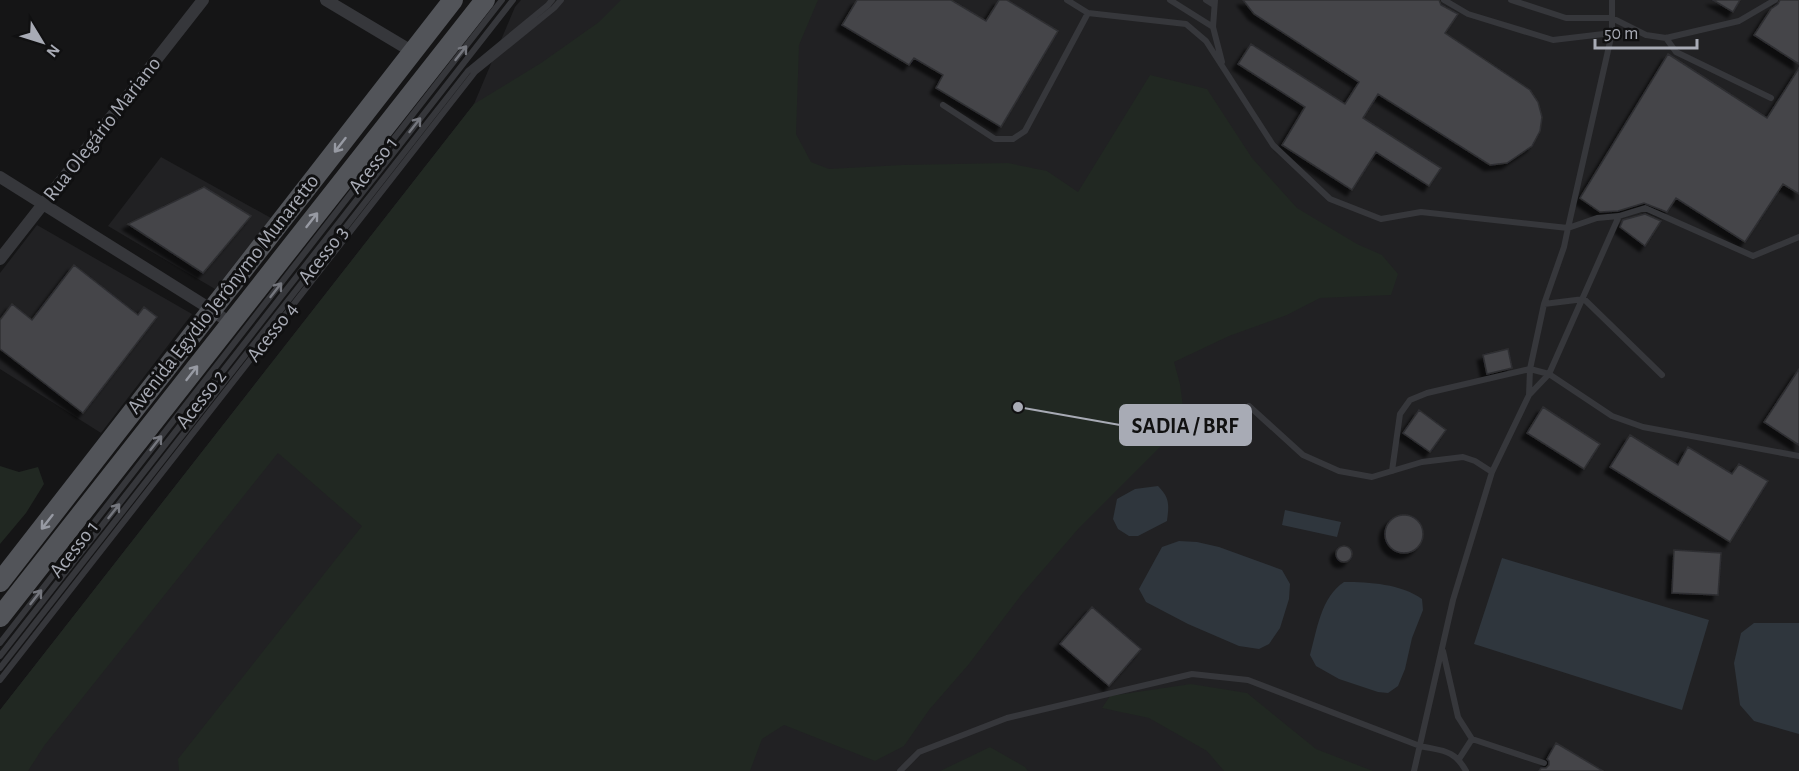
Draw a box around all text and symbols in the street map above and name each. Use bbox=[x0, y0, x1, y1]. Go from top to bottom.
north arrow bbox=[12, 12, 72, 72]
scale bar bbox=[1595, 12, 1697, 50]
text: 50 m bbox=[1604, 25, 1638, 43]
text: N bbox=[43, 41, 63, 60]
one-way arrow bbox=[454, 45, 467, 61]
street label: Rua Olegário Mariano bbox=[39, 53, 165, 205]
one-way arrow bbox=[408, 118, 421, 134]
street label: Acesso 1 bbox=[344, 133, 402, 197]
one-way arrow bbox=[333, 137, 346, 153]
street label: Avenida Egydio Jerônymo Munaretto bbox=[123, 170, 323, 418]
one-way arrow bbox=[305, 212, 318, 228]
street label: Acesso 3 bbox=[294, 222, 352, 288]
one-way arrow bbox=[270, 282, 282, 298]
street label: Acesso 4 bbox=[242, 298, 302, 366]
street label: Acesso 2 bbox=[172, 366, 230, 432]
one-way arrow bbox=[185, 366, 198, 382]
callout: SADIA / BRF bbox=[1120, 405, 1251, 445]
text: SADIA / BRF bbox=[1132, 415, 1239, 437]
one-way arrow bbox=[149, 435, 162, 451]
one-way arrow bbox=[107, 503, 120, 519]
one-way arrow bbox=[41, 514, 54, 530]
street label: Acesso 1 bbox=[45, 517, 103, 581]
one-way arrow bbox=[29, 589, 42, 605]

